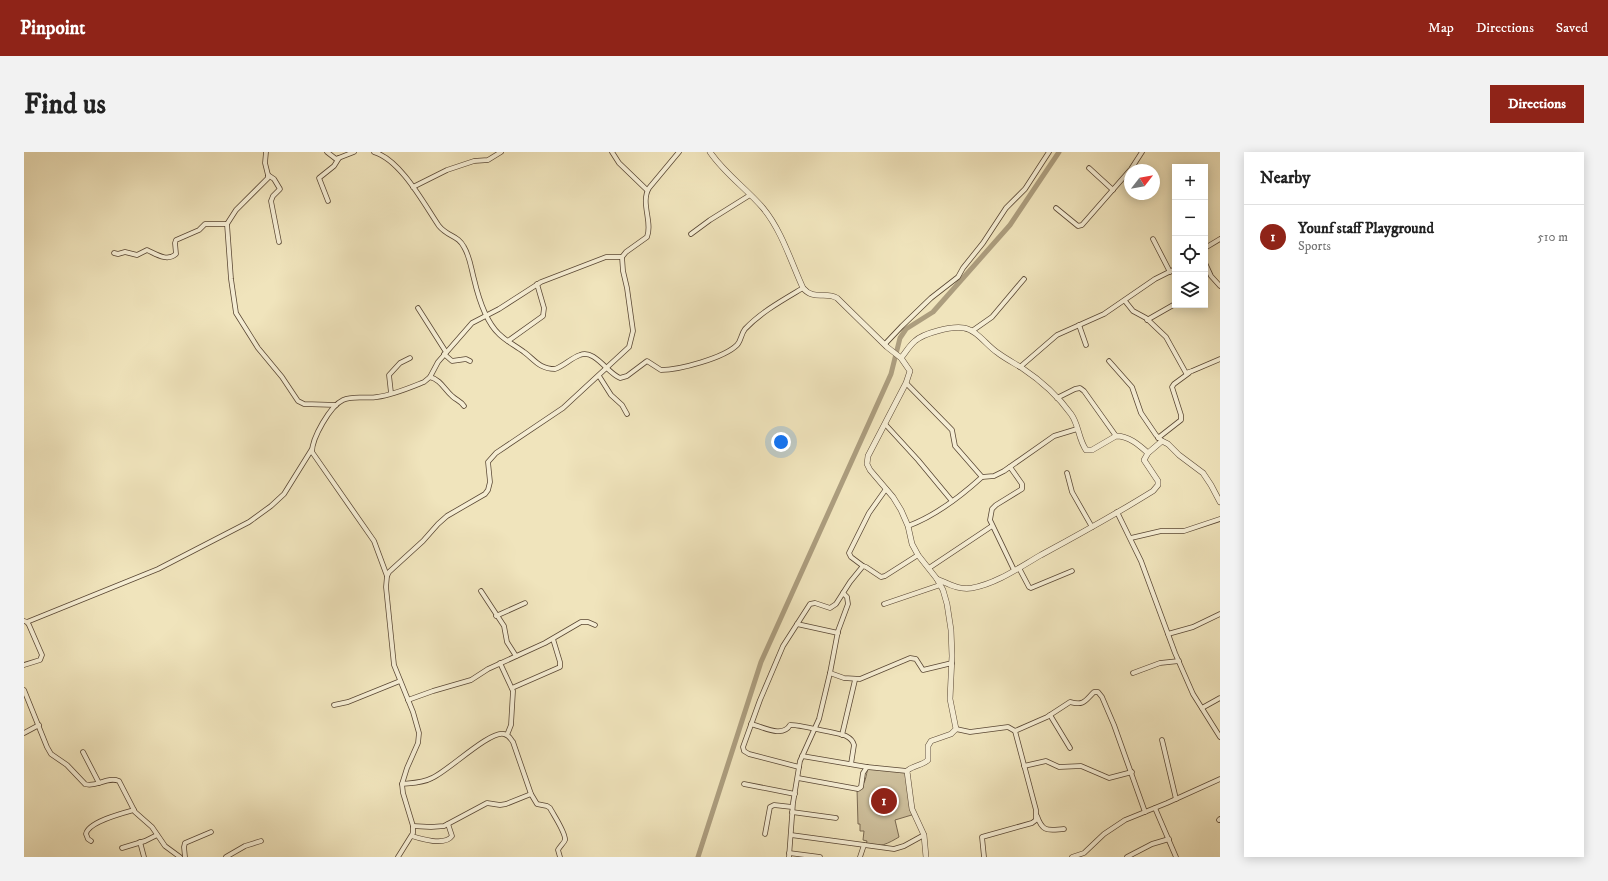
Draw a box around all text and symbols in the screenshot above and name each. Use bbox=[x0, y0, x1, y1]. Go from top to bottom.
text: Pinpoint bbox=[20, 17, 85, 40]
text: Map bbox=[1428, 19, 1454, 37]
text: Directions bbox=[1476, 19, 1534, 37]
text: Saved bbox=[1556, 19, 1588, 37]
button: Directions bbox=[1490, 85, 1584, 123]
text: Find us bbox=[24, 87, 106, 122]
north arrow bbox=[1124, 164, 1160, 200]
map controls bbox=[1172, 164, 1208, 308]
button: + bbox=[1172, 164, 1208, 200]
text: Nearby bbox=[1260, 167, 1310, 189]
button: − bbox=[1172, 200, 1208, 236]
text: Younf staff Playground bbox=[1298, 219, 1434, 238]
text: 1 bbox=[1271, 229, 1275, 245]
text: 510 m bbox=[1537, 229, 1568, 245]
button: locate bbox=[1172, 236, 1208, 272]
text: Sports bbox=[1298, 238, 1331, 254]
button: layers bbox=[1172, 272, 1208, 308]
your location bbox=[771, 432, 791, 452]
pin: 1 bbox=[871, 786, 897, 816]

